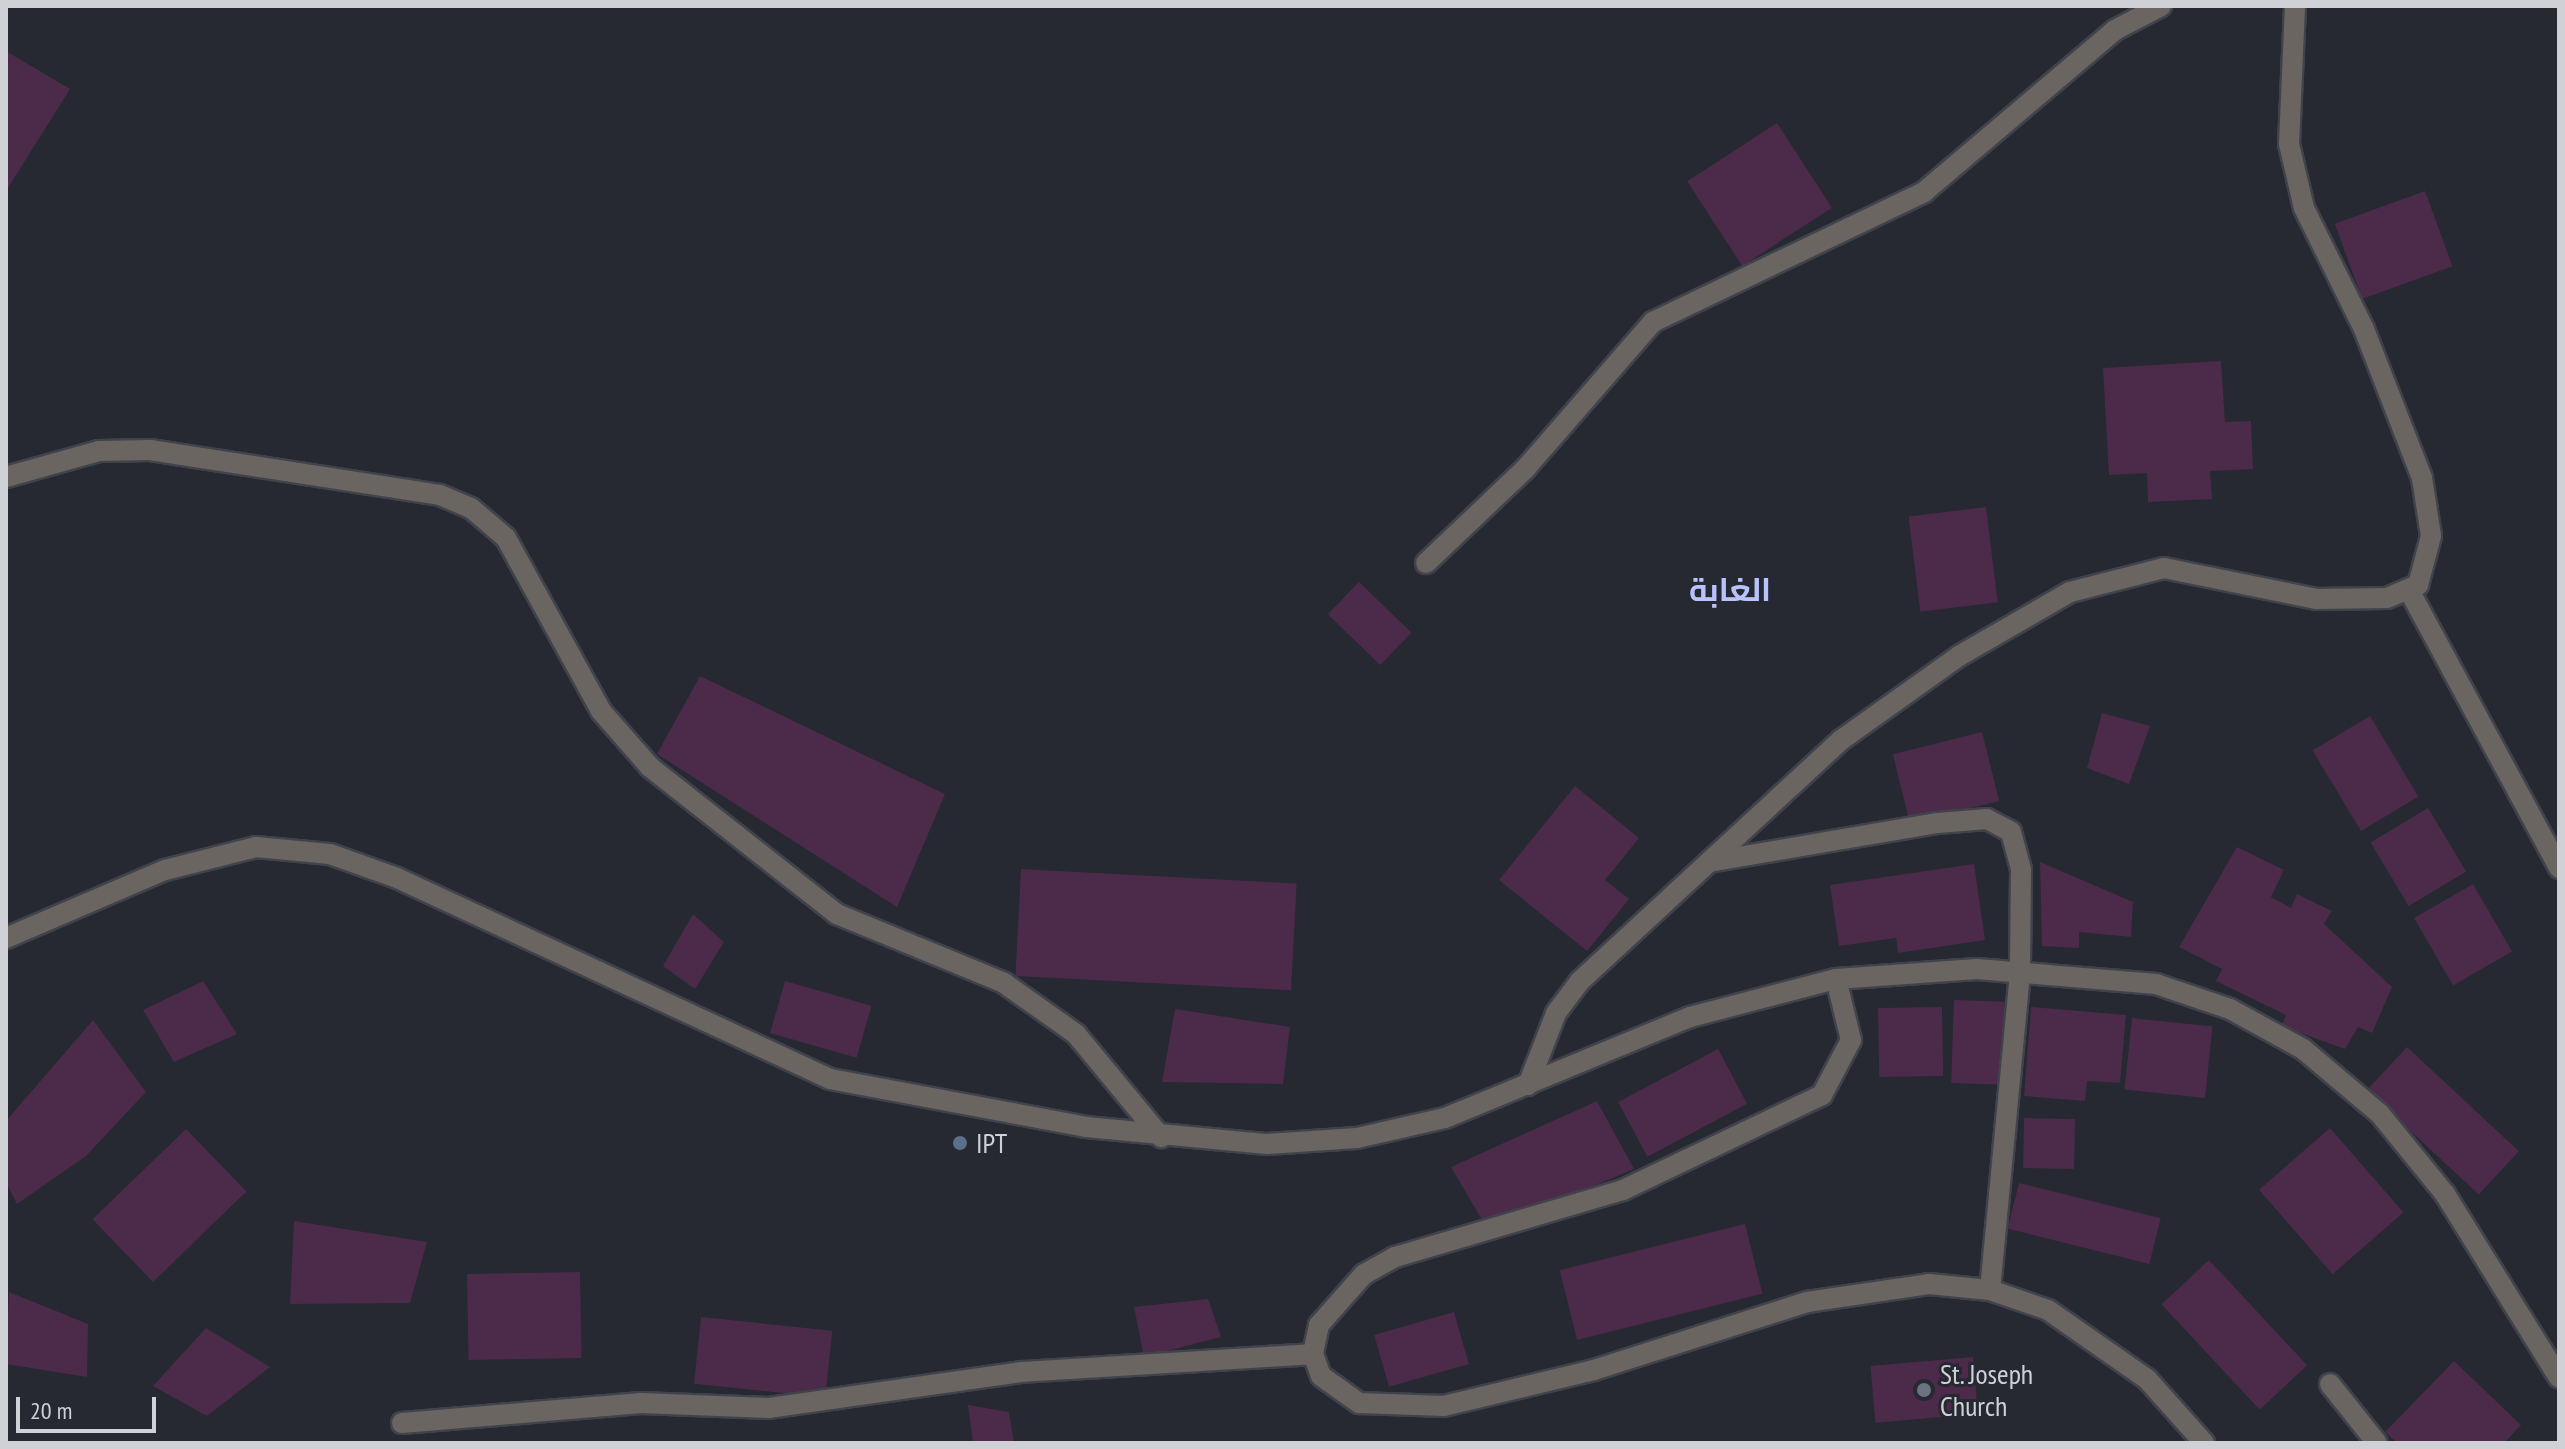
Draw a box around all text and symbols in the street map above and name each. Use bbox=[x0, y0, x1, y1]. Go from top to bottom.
district label: الغابة bbox=[1689, 570, 1771, 608]
place label: IPT bbox=[976, 1126, 1007, 1160]
marker: IPT bbox=[951, 1134, 969, 1152]
place label: St. Joseph Church bbox=[1940, 1357, 2035, 1423]
scale bar bbox=[20, 1381, 160, 1431]
marker: St. Joseph Church bbox=[1915, 1381, 1933, 1399]
text: 20 m bbox=[30, 1395, 72, 1426]

